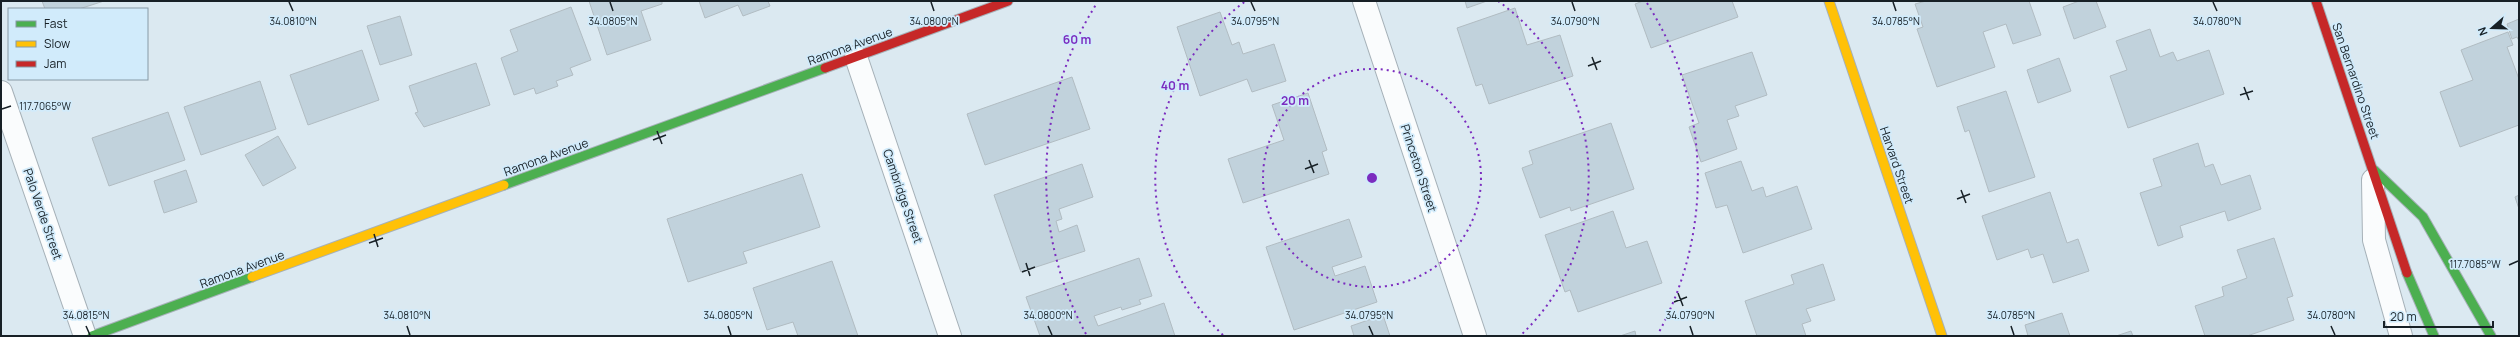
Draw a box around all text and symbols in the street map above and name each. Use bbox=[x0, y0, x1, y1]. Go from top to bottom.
legend bbox=[8, 8, 148, 80]
north arrow bbox=[2472, 8, 2512, 48]
text: 34.0810°N bbox=[269, 14, 317, 28]
text: 34.0805°N bbox=[589, 14, 638, 28]
text: 34.0800°N bbox=[909, 14, 959, 28]
text: 34.0795°N bbox=[1231, 14, 1279, 28]
text: 34.0790°N bbox=[1551, 14, 1599, 28]
text: 34.0785°N bbox=[1872, 14, 1920, 28]
text: 34.0780°N bbox=[2193, 14, 2241, 28]
text: Fast bbox=[44, 15, 68, 32]
street label: San Bernardino Street bbox=[2328, 21, 2384, 142]
street label: Ramona Avenue bbox=[805, 23, 895, 69]
text: N bbox=[2474, 25, 2491, 38]
text: 60 m bbox=[1063, 31, 1091, 48]
text: Slow bbox=[44, 35, 70, 52]
text: Jam bbox=[44, 55, 66, 72]
text: 40 m bbox=[1161, 77, 1189, 94]
text: 20 m bbox=[1281, 92, 1309, 109]
text: 117.7065°W bbox=[19, 99, 71, 113]
street label: Princeton Street bbox=[1397, 122, 1441, 214]
street label: Harvard Street bbox=[1876, 124, 1918, 206]
street label: Ramona Avenue bbox=[501, 134, 591, 180]
street label: Cambridge Street bbox=[879, 147, 927, 246]
street label: Palo Verde Street bbox=[19, 166, 67, 262]
centre of rings bbox=[1365, 171, 1379, 185]
street label: Ramona Avenue bbox=[197, 246, 287, 292]
text: 117.7085°W bbox=[2449, 257, 2501, 271]
scale bar bbox=[2384, 303, 2493, 329]
text: 34.0815°N bbox=[63, 308, 109, 322]
text: 34.0810°N bbox=[383, 308, 431, 322]
text: 34.0805°N bbox=[704, 308, 753, 322]
text: 34.0800°N bbox=[1023, 308, 1073, 322]
text: 34.0795°N bbox=[1345, 308, 1393, 322]
text: 34.0790°N bbox=[1666, 308, 1714, 322]
text: 34.0785°N bbox=[1987, 308, 2035, 322]
text: 34.0780°N bbox=[2307, 308, 2355, 322]
text: 20 m bbox=[2390, 308, 2417, 325]

